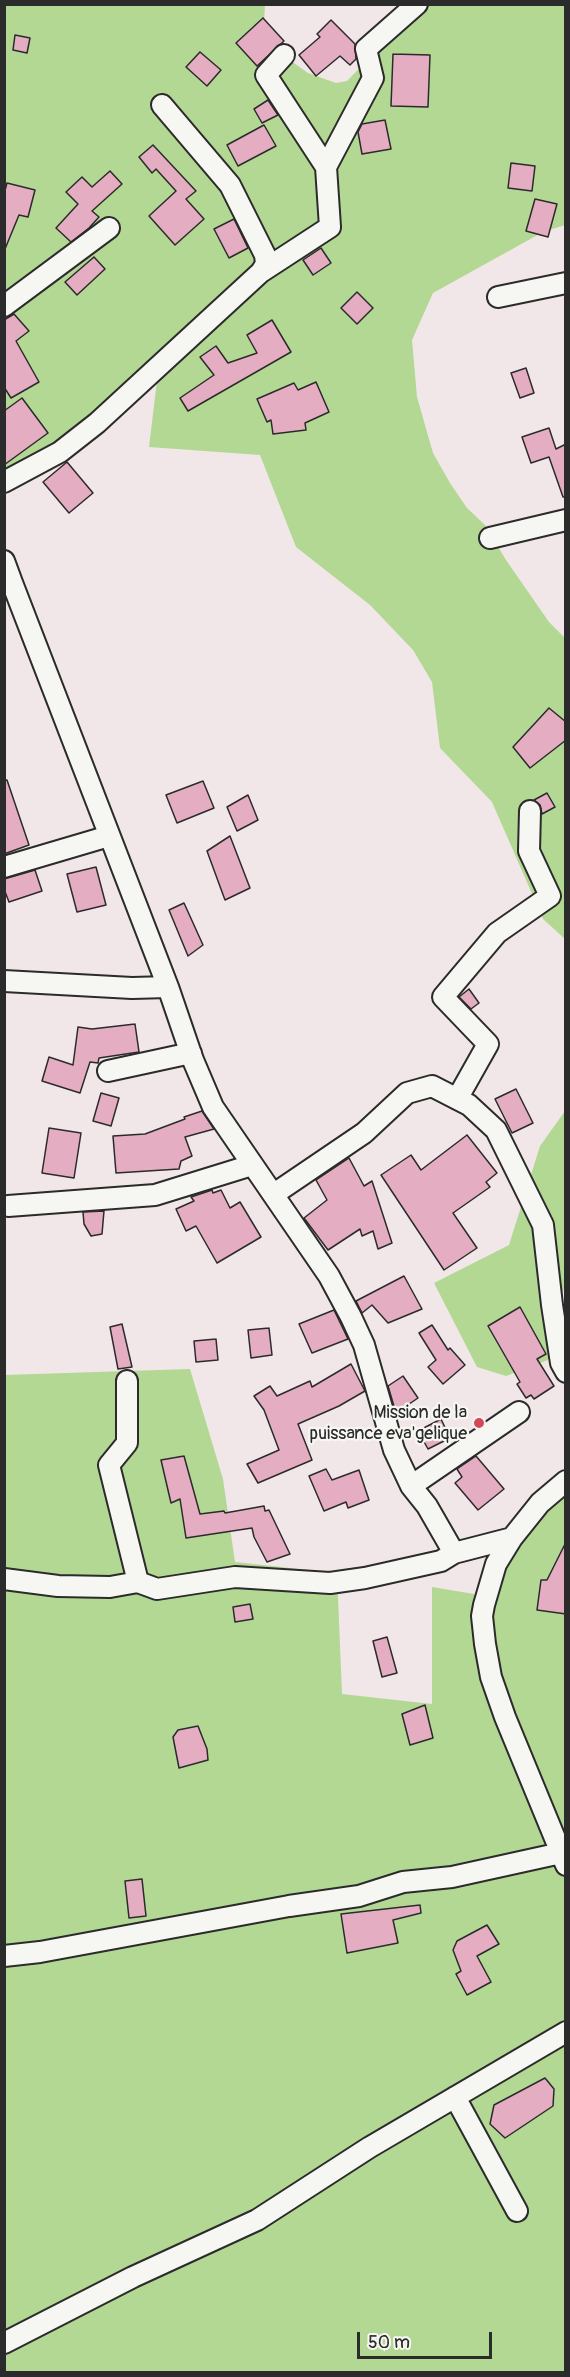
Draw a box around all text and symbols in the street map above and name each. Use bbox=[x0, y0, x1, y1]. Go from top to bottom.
place label: Mission de la puissance eva'gelique bbox=[310, 1402, 467, 1444]
marker: Mission de la puissance eva'gelique bbox=[472, 1416, 486, 1430]
scale bar bbox=[360, 2320, 495, 2358]
text: 50 m bbox=[368, 2331, 410, 2354]

